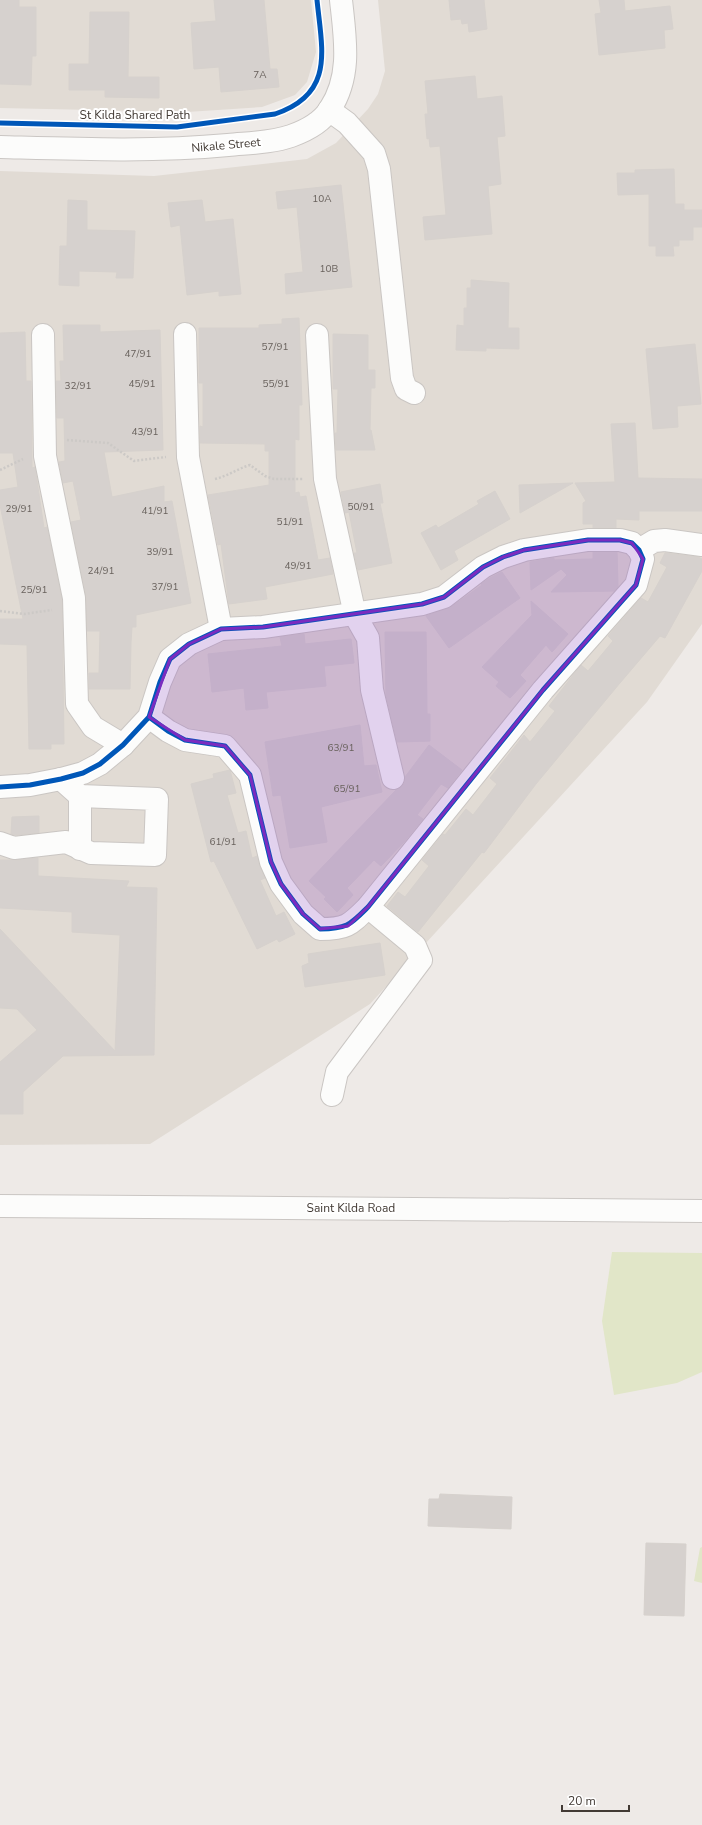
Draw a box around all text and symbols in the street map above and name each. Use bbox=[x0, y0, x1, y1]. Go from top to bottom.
house number: 7A bbox=[253, 68, 267, 82]
street label: St Kilda Shared Path bbox=[80, 107, 190, 123]
street label: Nikale Street bbox=[191, 134, 262, 156]
house number: 10A bbox=[312, 192, 332, 206]
house number: 10B bbox=[320, 262, 339, 276]
house number: 57/91 bbox=[262, 340, 288, 354]
house number: 47/91 bbox=[125, 347, 151, 361]
house number: 45/91 bbox=[129, 377, 155, 391]
house number: 55/91 bbox=[263, 377, 289, 391]
house number: 32/91 bbox=[65, 379, 91, 393]
house number: 43/91 bbox=[132, 425, 158, 439]
house number: 50/91 bbox=[348, 500, 374, 514]
house number: 29/91 bbox=[6, 502, 32, 516]
house number: 41/91 bbox=[142, 504, 168, 518]
house number: 51/91 bbox=[277, 515, 303, 529]
house number: 39/91 bbox=[147, 545, 173, 559]
house number: 49/91 bbox=[285, 559, 311, 573]
house number: 24/91 bbox=[88, 564, 114, 578]
house number: 37/91 bbox=[152, 580, 178, 594]
house number: 25/91 bbox=[21, 583, 47, 597]
house number: 63/91 bbox=[328, 741, 354, 755]
house number: 65/91 bbox=[334, 782, 360, 796]
house number: 61/91 bbox=[210, 835, 236, 849]
street label: Saint Kilda Road bbox=[307, 1200, 395, 1216]
scale bar bbox=[562, 1787, 629, 1813]
text: 20 m bbox=[568, 1793, 596, 1809]

